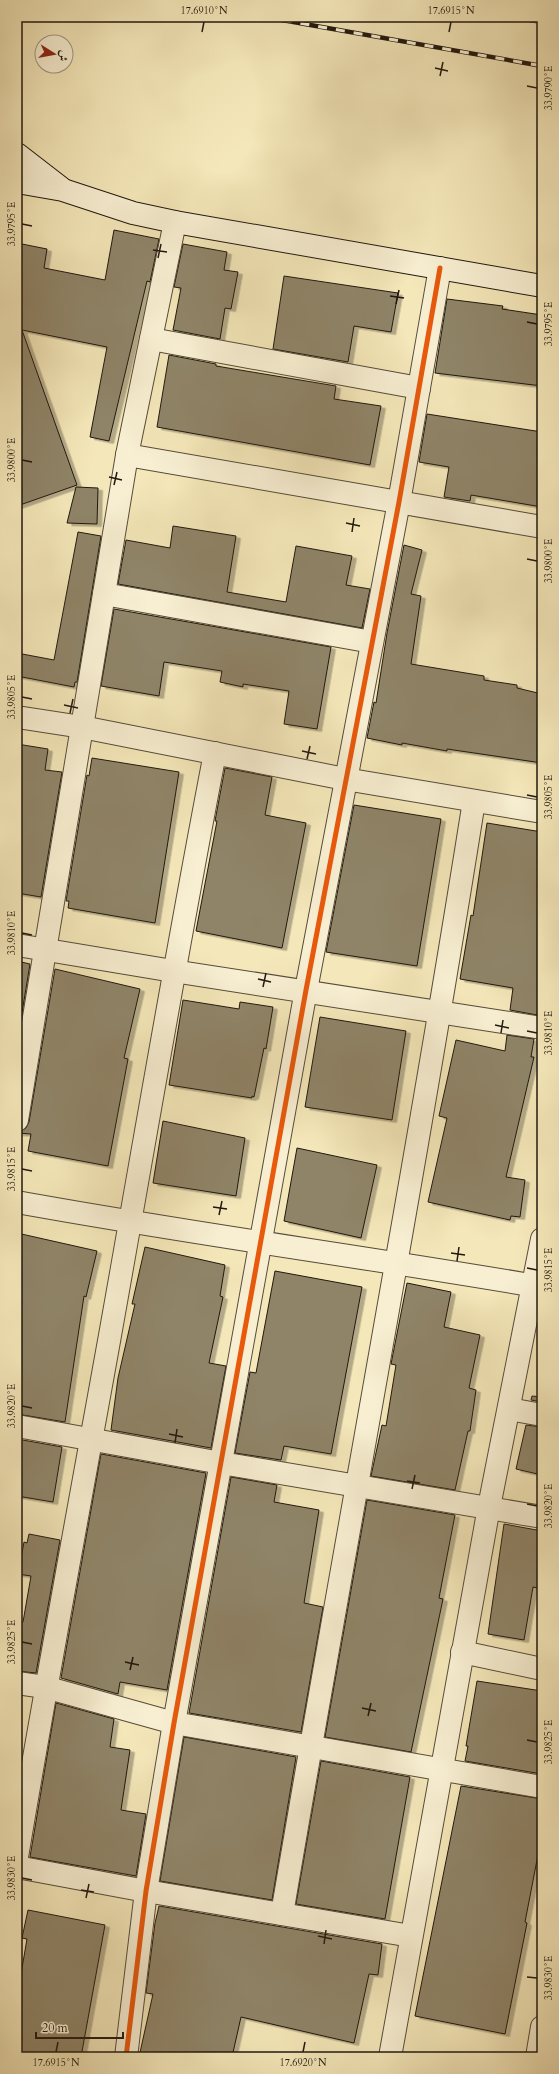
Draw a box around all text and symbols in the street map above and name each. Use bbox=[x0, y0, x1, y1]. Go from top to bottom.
text: 17.6910°N bbox=[181, 4, 228, 18]
text: 17.6915°N bbox=[428, 4, 475, 18]
north arrow bbox=[34, 34, 74, 74]
text: ش bbox=[55, 49, 72, 63]
text: 33.9790°E bbox=[542, 66, 556, 110]
text: 33.9795°E bbox=[5, 202, 19, 246]
text: 33.9795°E bbox=[542, 302, 556, 346]
text: 33.9800°E bbox=[5, 438, 19, 482]
text: 33.9800°E bbox=[542, 539, 556, 583]
text: 33.9805°E bbox=[5, 675, 19, 719]
text: 33.9805°E bbox=[542, 775, 556, 819]
text: 33.9810°E bbox=[5, 911, 19, 955]
text: 33.9810°E bbox=[542, 1011, 556, 1055]
text: 33.9815°E bbox=[5, 1147, 19, 1191]
text: 33.9815°E bbox=[542, 1248, 556, 1292]
text: 33.9820°E bbox=[5, 1384, 19, 1428]
text: 33.9820°E bbox=[542, 1484, 556, 1528]
text: 33.9825°E bbox=[5, 1620, 19, 1664]
text: 33.9825°E bbox=[542, 1720, 556, 1764]
text: 33.9830°E bbox=[5, 1856, 19, 1900]
text: 33.9830°E bbox=[542, 1956, 556, 2000]
scale bar bbox=[36, 2014, 123, 2040]
text: 20 m bbox=[42, 2020, 69, 2036]
text: 17.6915°N bbox=[33, 2056, 80, 2070]
text: 17.6920°N bbox=[280, 2056, 327, 2070]

